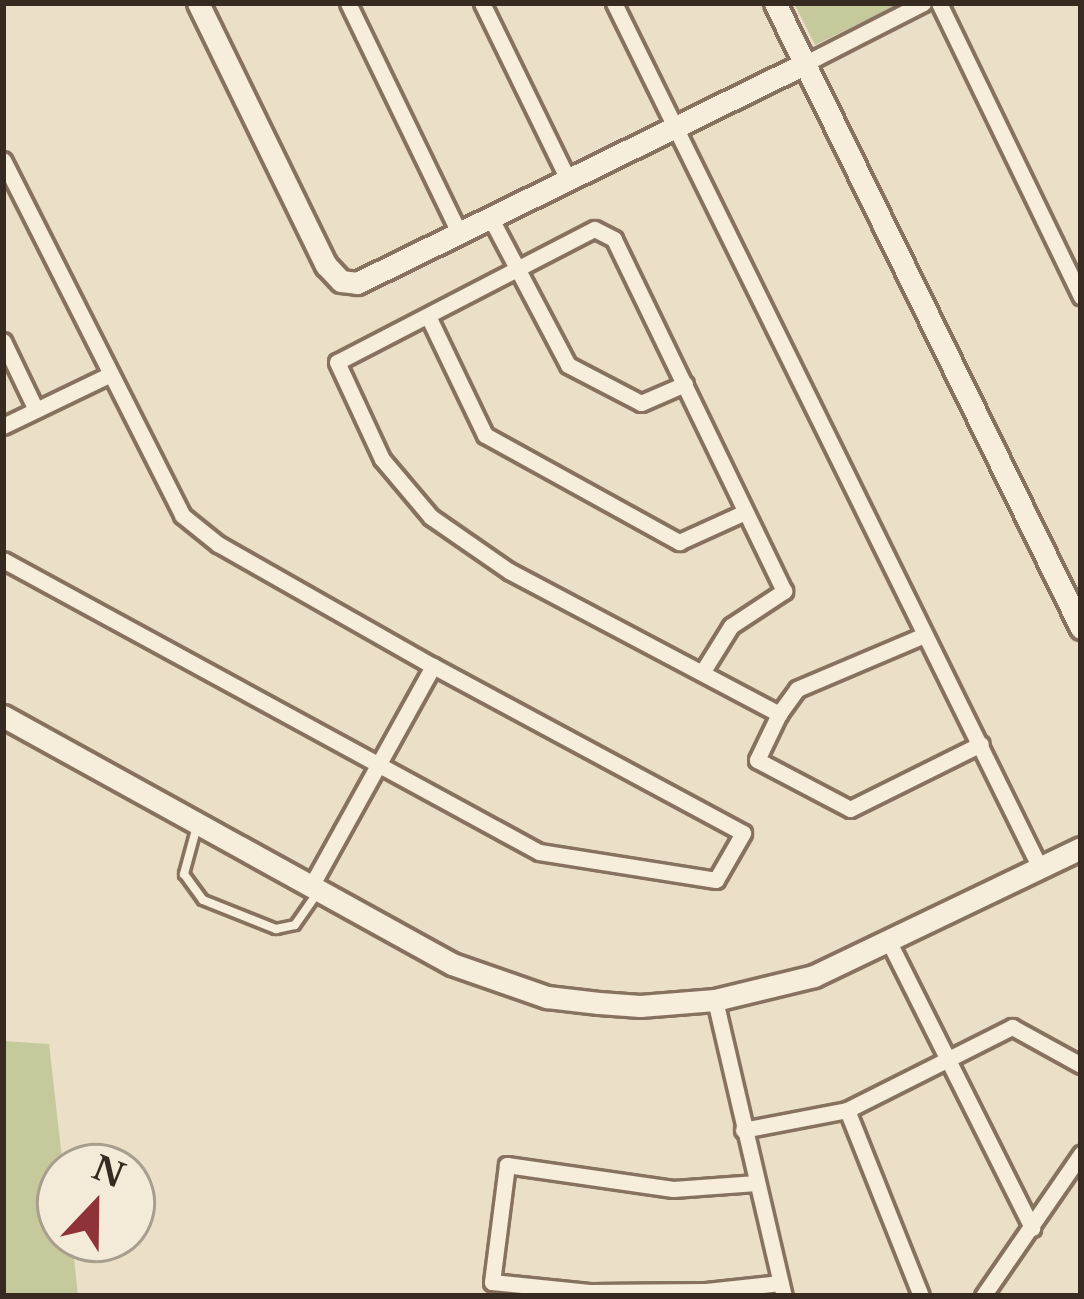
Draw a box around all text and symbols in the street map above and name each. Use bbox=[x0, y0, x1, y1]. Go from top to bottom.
north arrow bbox=[36, 1143, 156, 1263]
text: N bbox=[86, 1147, 131, 1197]

